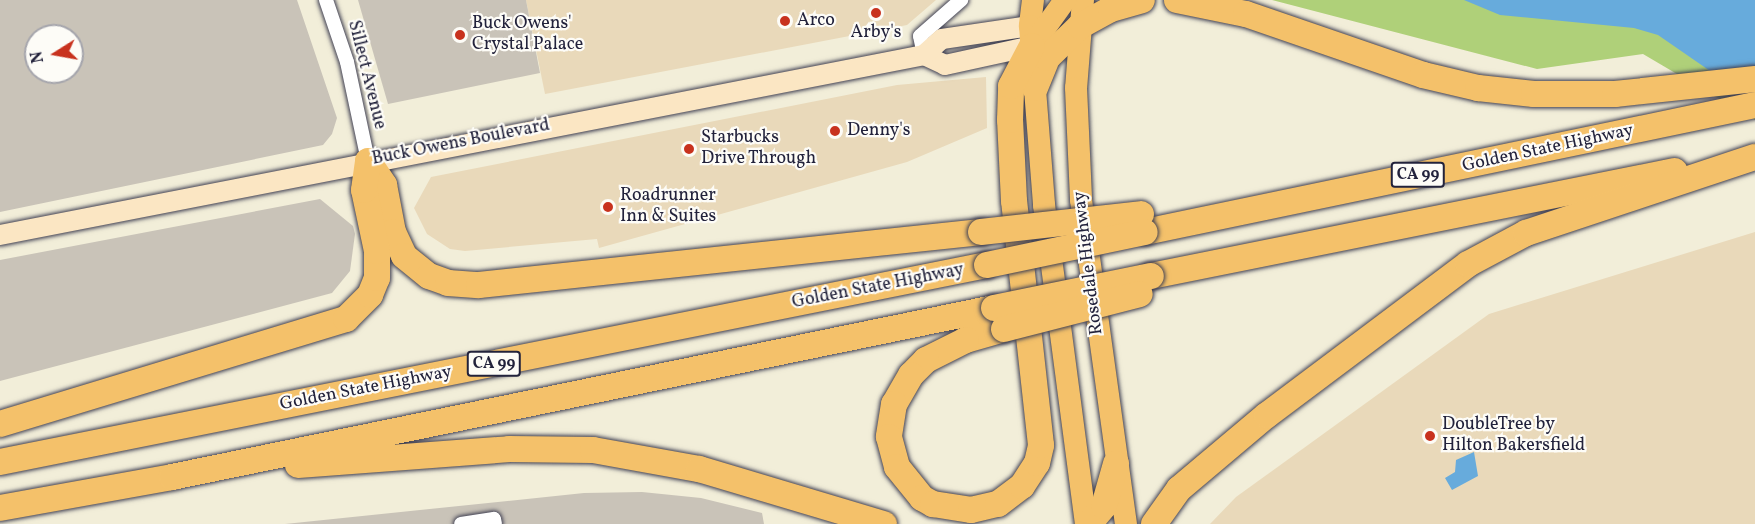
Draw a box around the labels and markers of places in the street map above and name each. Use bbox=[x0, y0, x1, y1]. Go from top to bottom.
marker: Arby's bbox=[869, 6, 883, 20]
place label: Arco bbox=[797, 10, 835, 32]
place label: Buck Owens' Crystal Palace bbox=[472, 14, 583, 57]
marker: Arco bbox=[778, 14, 792, 28]
place label: Arby's bbox=[851, 22, 901, 44]
marker: Buck Owens' Crystal Palace bbox=[453, 28, 467, 42]
place label: Denny's bbox=[847, 120, 910, 142]
marker: Denny's bbox=[828, 124, 842, 138]
place label: Starbucks Drive Through bbox=[701, 128, 817, 170]
marker: Starbucks Drive Through bbox=[682, 142, 696, 156]
place label: Roadrunner Inn & Suites bbox=[620, 186, 716, 228]
marker: Roadrunner Inn & Suites bbox=[601, 200, 615, 214]
place label: DoubleTree by Hilton Bakersfield bbox=[1442, 415, 1585, 458]
marker: DoubleTree by Hilton Bakersfield bbox=[1423, 429, 1437, 443]

